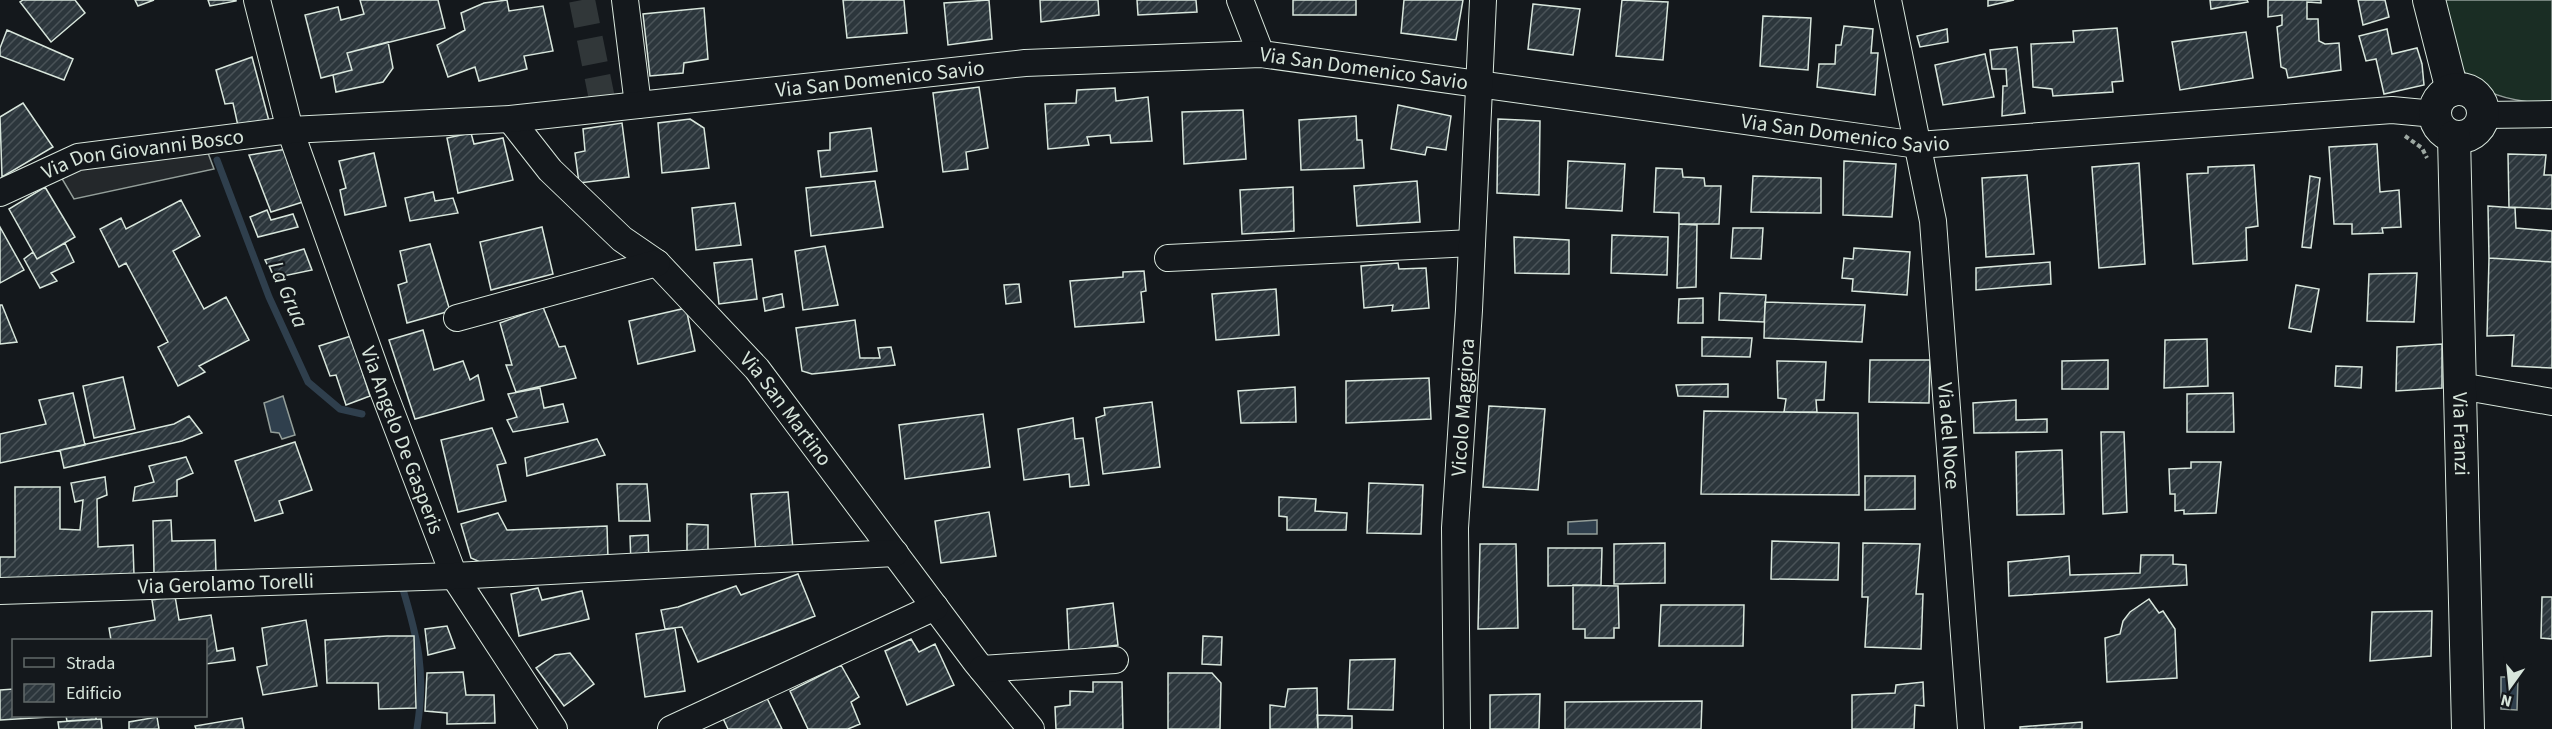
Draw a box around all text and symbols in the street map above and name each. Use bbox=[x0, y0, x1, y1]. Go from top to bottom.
street label: Via San Domenico Savio bbox=[1258, 39, 1470, 98]
street label: Via San Domenico Savio bbox=[774, 53, 986, 105]
street label: Via San Domenico Savio bbox=[1739, 106, 1951, 161]
street label: Via Don Giovanni Bosco bbox=[37, 121, 245, 187]
water label: La Grua bbox=[260, 256, 317, 333]
street label: Vicolo Maggiora bbox=[1443, 337, 1482, 477]
street label: Via Angelo De Gasperis bbox=[353, 342, 452, 539]
street label: Via San Martino bbox=[733, 345, 839, 472]
street label: Via del Noce bbox=[1930, 381, 1968, 490]
street label: Via Franzi bbox=[2445, 392, 2477, 476]
street label: Via Gerolamo Torelli bbox=[137, 566, 314, 601]
legend bbox=[12, 639, 207, 717]
text: Strada bbox=[66, 651, 115, 676]
north arrow bbox=[2480, 657, 2540, 717]
text: Edificio bbox=[66, 681, 122, 706]
text: N bbox=[2498, 689, 2514, 713]

